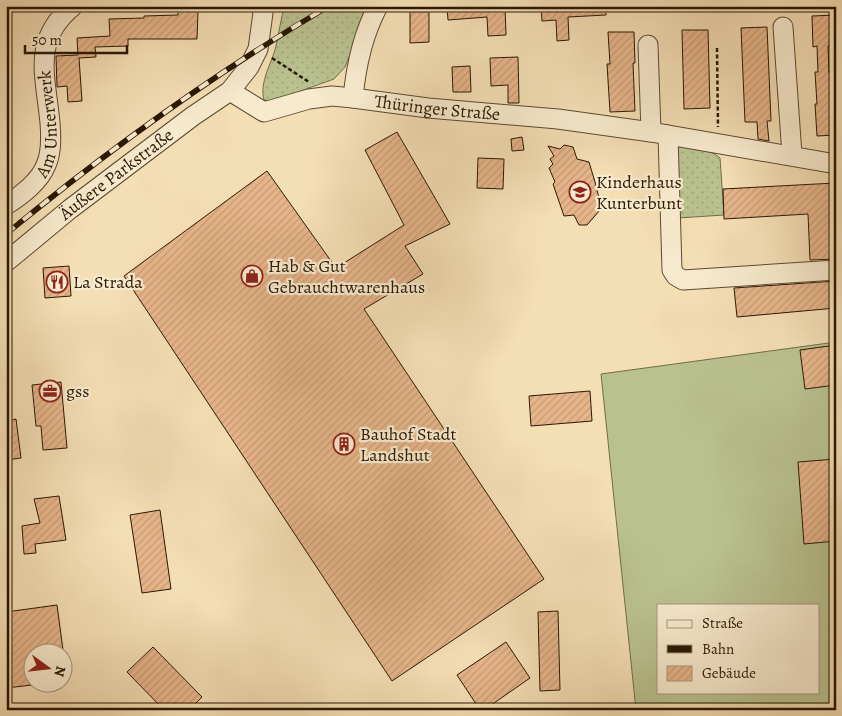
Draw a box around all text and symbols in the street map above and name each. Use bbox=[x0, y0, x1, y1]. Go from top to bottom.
scale bar bbox=[25, 22, 128, 54]
text: 50 m bbox=[32, 30, 62, 50]
street label: Am Unterwerk bbox=[29, 70, 63, 183]
street label: Thüringer Straße bbox=[373, 89, 501, 126]
street label: Äußere Parkstraße bbox=[53, 123, 178, 226]
place label: Kinderhaus Kunterbunt bbox=[596, 170, 682, 215]
school or university icon: Kinderhaus Kunterbunt bbox=[568, 180, 592, 204]
place label: Hab & Gut Gebrauchtwarenhaus bbox=[268, 254, 425, 299]
shop icon: Hab & Gut Gebrauchtwarenhaus bbox=[240, 264, 264, 288]
restaurant icon: La Strada bbox=[45, 270, 69, 294]
place label: La Strada bbox=[73, 270, 143, 294]
office icon: gss bbox=[38, 379, 62, 403]
place label: gss bbox=[66, 379, 90, 403]
place label: Bauhof Stadt Landshut bbox=[360, 422, 456, 467]
building icon: Bauhof Stadt Landshut bbox=[332, 432, 356, 456]
legend bbox=[657, 604, 820, 694]
text: Straße bbox=[702, 613, 743, 633]
text: Bahn bbox=[702, 639, 734, 659]
north arrow bbox=[22, 644, 72, 694]
text: Gebäude bbox=[702, 663, 756, 683]
text: N bbox=[50, 664, 71, 679]

